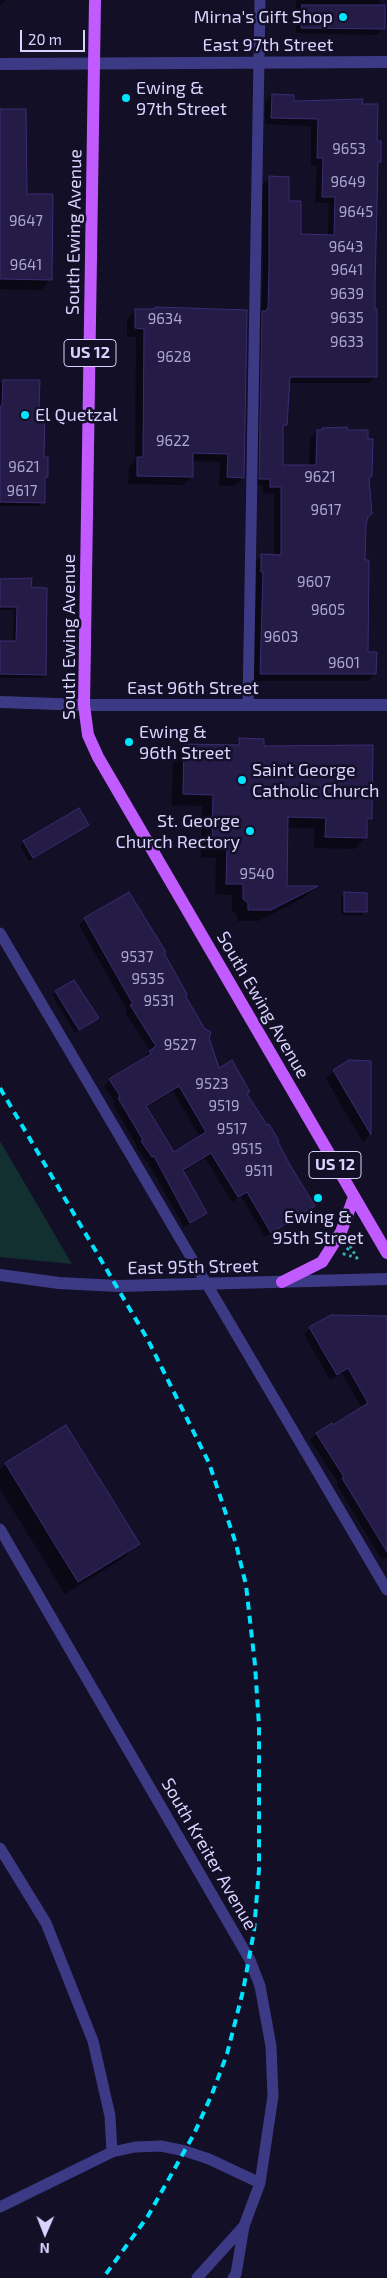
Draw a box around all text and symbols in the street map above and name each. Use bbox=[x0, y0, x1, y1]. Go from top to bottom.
place label: Mirna's Gift Shop bbox=[194, 6, 333, 28]
marker: Mirna's Gift Shop bbox=[337, 11, 349, 23]
scale bar bbox=[22, 20, 88, 52]
text: 20 m bbox=[28, 30, 62, 48]
street label: East 97th Street bbox=[203, 34, 333, 56]
place label: Ewing & 97th Street bbox=[136, 77, 227, 120]
marker: Ewing & 97th Street bbox=[120, 92, 132, 104]
house number: 9653 bbox=[332, 140, 366, 158]
street label: South Ewing Avenue bbox=[62, 149, 86, 315]
house number: 9649 bbox=[331, 173, 365, 191]
house number: 9645 bbox=[339, 203, 373, 221]
house number: 9647 bbox=[9, 212, 43, 230]
house number: 9643 bbox=[329, 238, 363, 256]
house number: 9641 bbox=[10, 256, 42, 274]
house number: 9641 bbox=[331, 261, 363, 279]
house number: 9639 bbox=[330, 285, 364, 303]
house number: 9635 bbox=[330, 309, 364, 327]
house number: 9634 bbox=[148, 310, 182, 328]
house number: 9633 bbox=[330, 333, 364, 351]
road number: US 12 bbox=[64, 339, 116, 366]
house number: 9628 bbox=[157, 348, 191, 366]
place label: El Quetzal bbox=[35, 404, 118, 426]
marker: El Quetzal bbox=[19, 409, 31, 421]
house number: 9622 bbox=[156, 432, 190, 450]
house number: 9621 bbox=[8, 458, 40, 476]
house number: 9621 bbox=[304, 468, 336, 486]
house number: 9617 bbox=[7, 482, 37, 500]
house number: 9617 bbox=[311, 501, 341, 519]
street label: South Ewing Avenue bbox=[58, 554, 80, 720]
house number: 9607 bbox=[297, 573, 331, 591]
house number: 9605 bbox=[311, 601, 345, 619]
house number: 9603 bbox=[264, 628, 298, 646]
house number: 9601 bbox=[328, 654, 360, 672]
street label: East 96th Street bbox=[127, 677, 259, 699]
place label: Ewing & 96th Street bbox=[139, 721, 231, 764]
marker: Ewing & 96th Street bbox=[123, 736, 135, 748]
place label: Saint George Catholic Church bbox=[252, 759, 380, 802]
marker: Saint George Catholic Church bbox=[236, 774, 248, 786]
place label: St. George Church Rectory bbox=[115, 810, 240, 852]
marker: St. George Church Rectory bbox=[244, 825, 256, 837]
house number: 9540 bbox=[240, 865, 274, 883]
street label: South Ewing Avenue bbox=[212, 928, 314, 1082]
house number: 9537 bbox=[121, 948, 153, 966]
house number: 9535 bbox=[132, 970, 164, 988]
house number: 9531 bbox=[144, 992, 174, 1010]
house number: 9527 bbox=[164, 1036, 196, 1054]
house number: 9523 bbox=[195, 1075, 229, 1093]
house number: 9519 bbox=[208, 1097, 240, 1115]
house number: 9517 bbox=[217, 1120, 247, 1138]
house number: 9515 bbox=[232, 1140, 262, 1158]
road number: US 12 bbox=[309, 1152, 361, 1178]
house number: 9511 bbox=[245, 1162, 273, 1180]
marker: Ewing & 95th Street bbox=[312, 1192, 324, 1204]
place label: Ewing & 95th Street bbox=[272, 1206, 364, 1248]
street label: East 95th Street bbox=[127, 1255, 259, 1279]
street label: South Kreiter Avenue bbox=[157, 1774, 261, 1934]
north arrow bbox=[20, 2208, 70, 2258]
text: N bbox=[40, 2240, 50, 2257]

